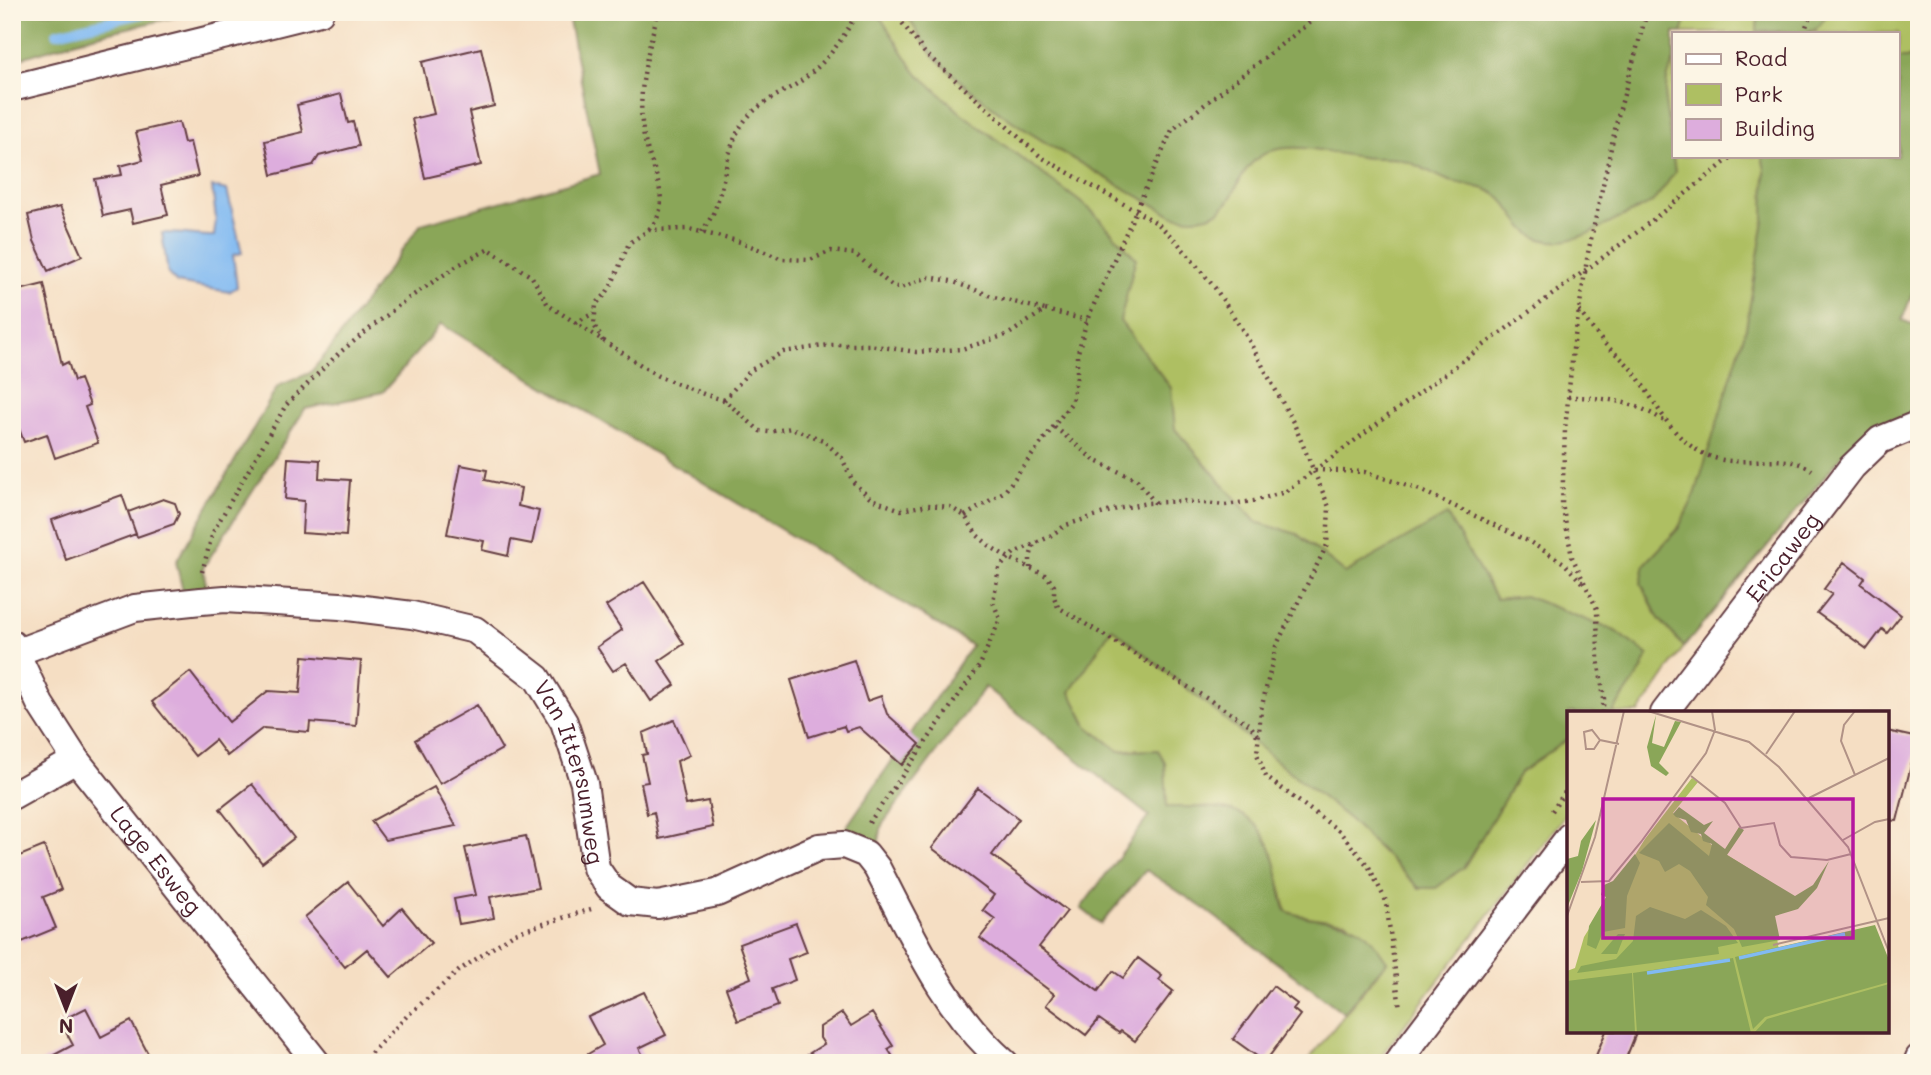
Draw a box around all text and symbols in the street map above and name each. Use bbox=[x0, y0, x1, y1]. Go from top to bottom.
legend bbox=[1672, 32, 1899, 158]
text: Road bbox=[1735, 44, 1787, 71]
text: Park bbox=[1735, 80, 1783, 107]
text: Building bbox=[1735, 114, 1815, 141]
street label: Ericaweg bbox=[1738, 506, 1826, 608]
street label: Van Ittersumweg bbox=[528, 674, 611, 866]
inset map bbox=[1567, 711, 1889, 1033]
street label: Lage Esweg bbox=[104, 799, 209, 920]
north arrow bbox=[32, 974, 102, 1044]
text: N bbox=[59, 1014, 73, 1039]

